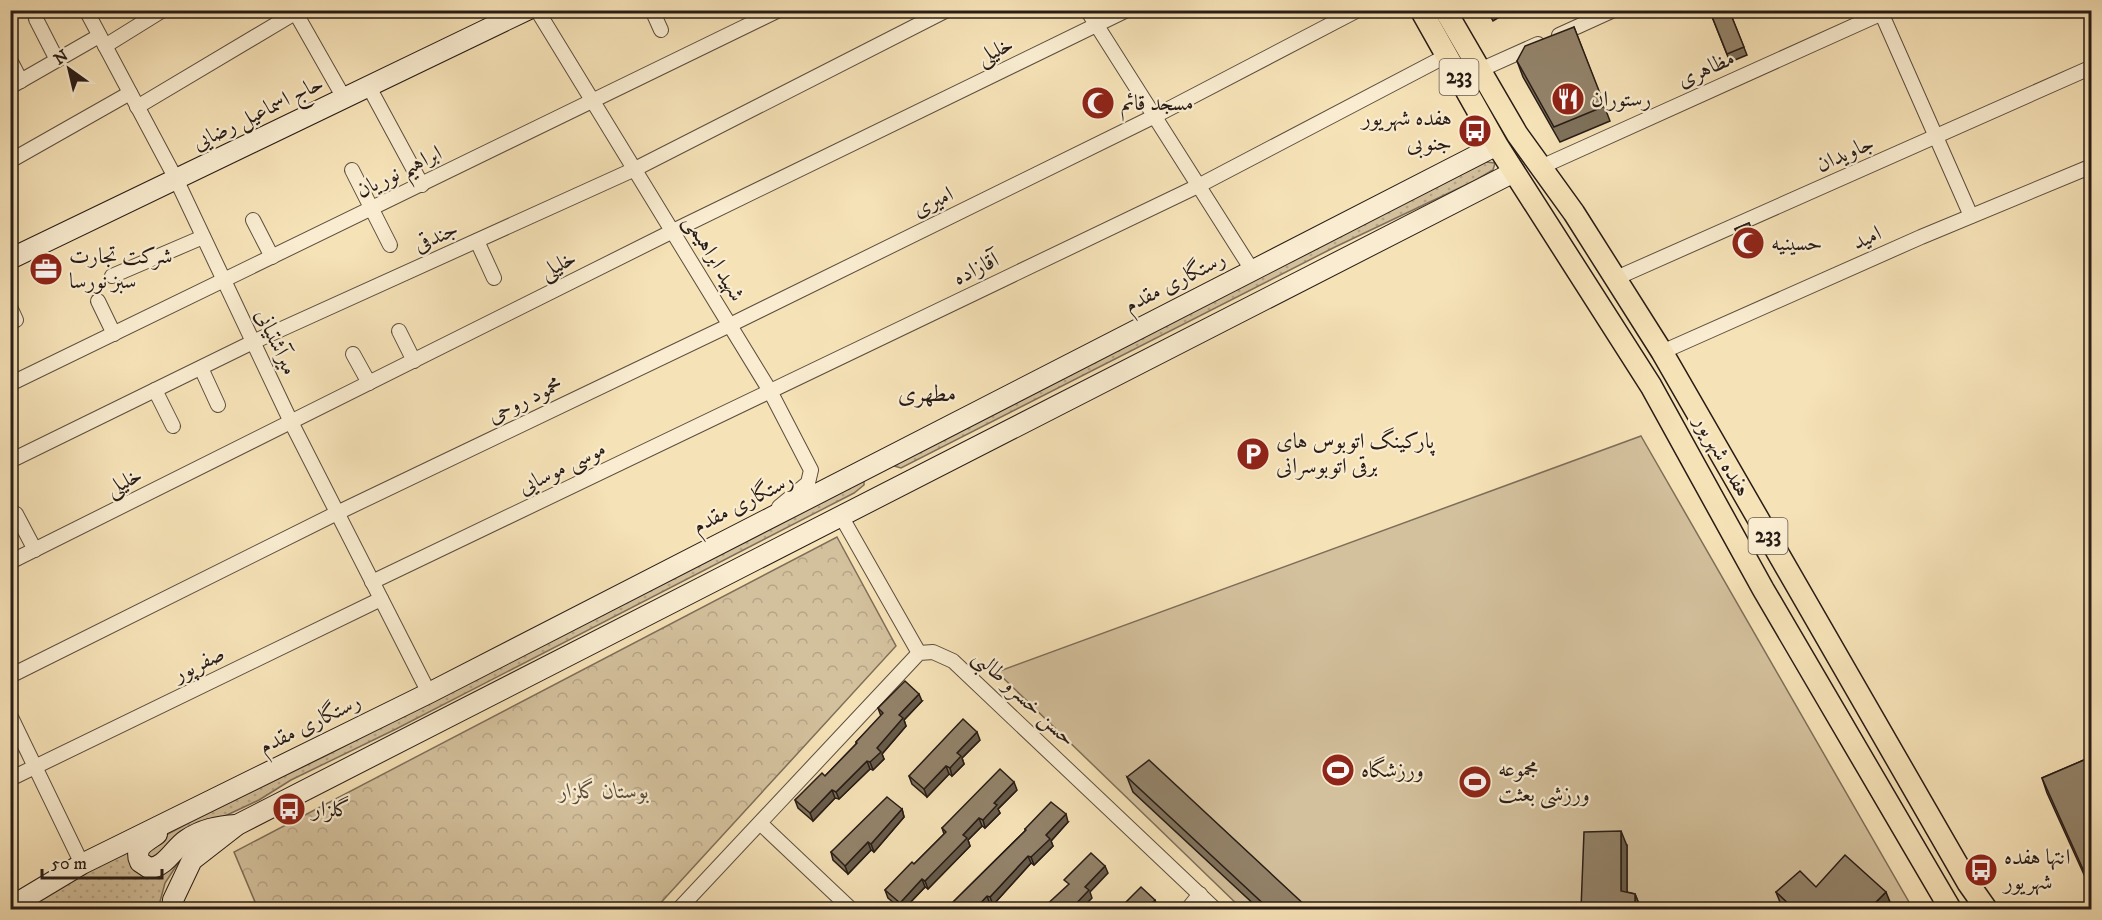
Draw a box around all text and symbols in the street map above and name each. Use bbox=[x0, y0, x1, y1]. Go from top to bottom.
street label: خلیلی bbox=[972, 31, 1019, 73]
north arrow bbox=[39, 39, 99, 99]
street label: مظاهری bbox=[1673, 44, 1739, 94]
text: N bbox=[50, 45, 72, 69]
road number: 233 bbox=[1440, 59, 1478, 95]
street label: حاج اسماعیل رضایی bbox=[188, 70, 330, 161]
restaurant icon: رستوران bbox=[1550, 81, 1586, 117]
mosque icon: مسجد قائم bbox=[1080, 85, 1116, 121]
place label: رستوران bbox=[1591, 86, 1651, 113]
place label: مسجد قائم bbox=[1121, 90, 1193, 122]
place label: هفده شهریور جنوبی bbox=[1360, 105, 1452, 159]
bus stop icon: هفده شهریور جنوبی bbox=[1457, 113, 1493, 149]
street label: جاویدان bbox=[1812, 129, 1878, 179]
street label: ابراهیم نوریان bbox=[352, 140, 449, 211]
street label: امیری bbox=[908, 181, 958, 223]
street label: شهید ابراهیمی bbox=[677, 210, 750, 307]
street label: جندقی bbox=[410, 215, 462, 259]
street label: امید bbox=[1848, 220, 1886, 256]
mosque icon: حسینیه bbox=[1730, 225, 1766, 261]
place label: حسینیه bbox=[1771, 230, 1822, 257]
place label: شرکت تجارت سبز نورسا bbox=[69, 243, 172, 295]
street label: خلیلی bbox=[535, 244, 582, 287]
street label: آقازاده bbox=[948, 244, 1005, 292]
street label: رستگاری مقدم bbox=[1119, 244, 1232, 323]
office icon: شرکت تجارت سبز نورسا bbox=[28, 251, 64, 287]
street label: میرآشتیانی bbox=[249, 304, 304, 379]
street label: محمود روحی bbox=[483, 370, 567, 430]
district label: مطهری bbox=[898, 379, 956, 409]
street label: هفده شهریور bbox=[1687, 409, 1756, 502]
place label: پارکینگ اتوبوس های برقی اتوبوسرانی bbox=[1276, 427, 1436, 480]
street label: موسی موسایی bbox=[514, 435, 611, 502]
parking icon: پارکینگ اتوبوس های برقی اتوبوسرانی bbox=[1235, 436, 1271, 472]
street label: خلیلی bbox=[101, 461, 148, 504]
street label: رستگاری مقدم bbox=[687, 465, 800, 544]
road number: 233 bbox=[1748, 518, 1788, 554]
street label: صفرپور bbox=[167, 640, 230, 691]
street label: حسن خسرو طالبی bbox=[964, 643, 1081, 755]
street label: رستگاری مقدم bbox=[254, 687, 367, 765]
sports icon: ورزشگاه bbox=[1320, 752, 1356, 788]
place label: ورزشگاه bbox=[1361, 756, 1424, 784]
place label: مجموعه ورزشی بعثت bbox=[1498, 756, 1590, 809]
sports icon: مجموعه ورزشی بعثت bbox=[1457, 764, 1493, 800]
park label: بوستان گلزار bbox=[557, 777, 649, 805]
bus stop icon: گلزار bbox=[271, 791, 307, 827]
place label: گلزار bbox=[310, 795, 350, 823]
scale bar bbox=[42, 842, 162, 880]
place label: انتها هفده شهریور bbox=[2002, 844, 2070, 896]
bus stop icon: انتها هفده شهریور bbox=[1963, 852, 1999, 888]
text: 50 m bbox=[51, 853, 87, 875]

